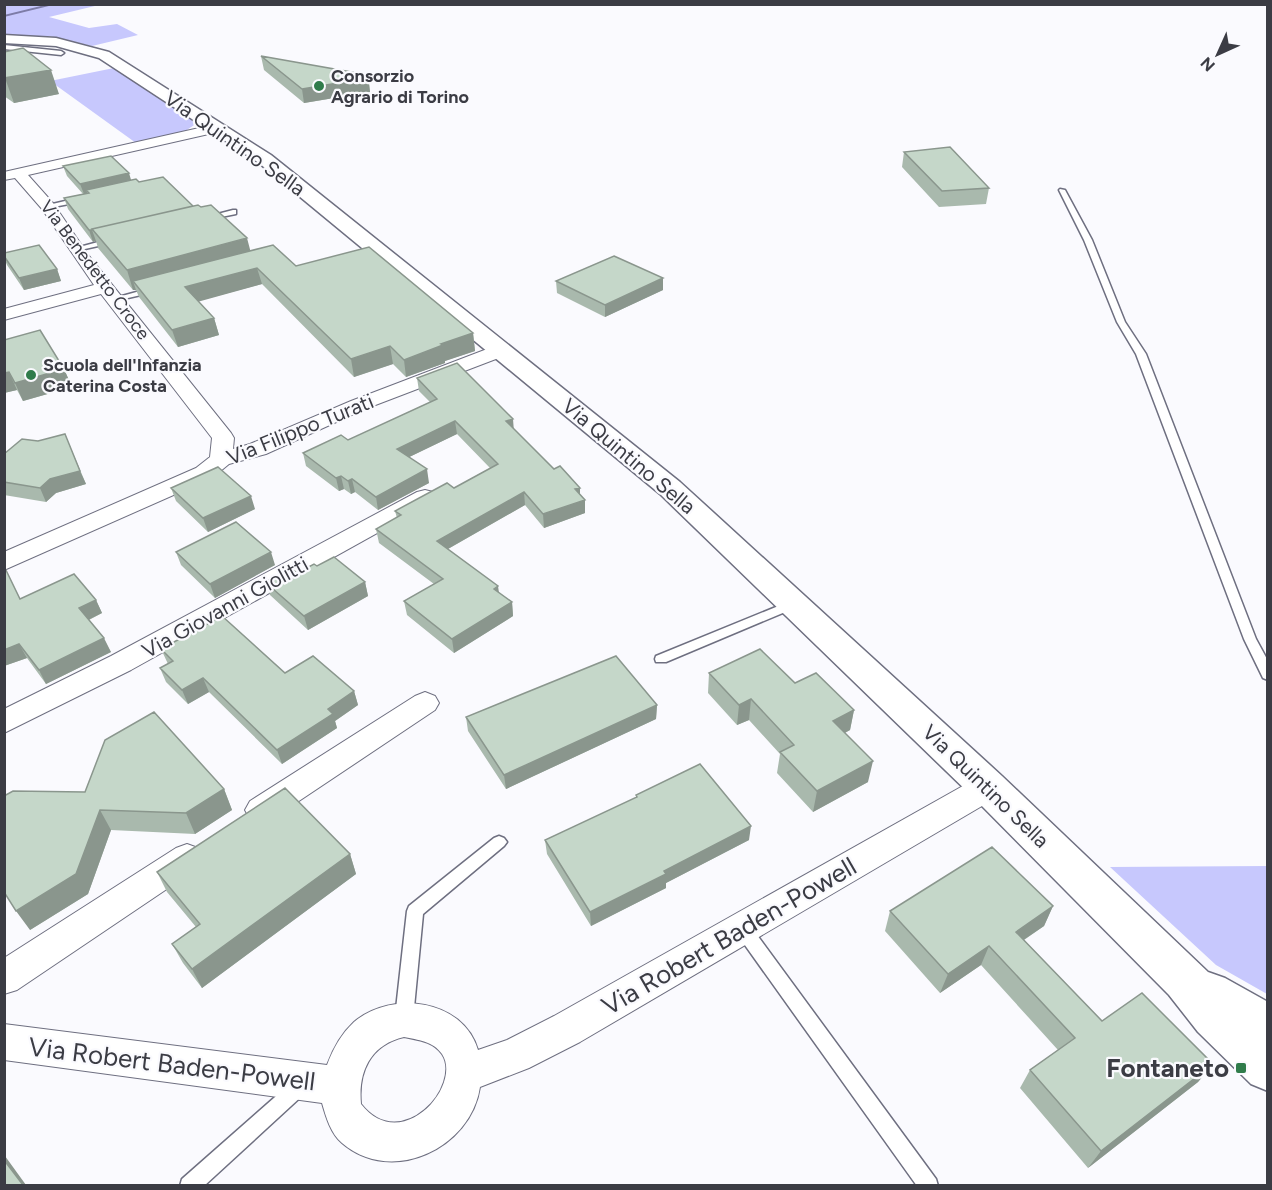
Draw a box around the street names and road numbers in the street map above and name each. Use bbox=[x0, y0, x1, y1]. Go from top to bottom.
street label: Via Quintino Sella bbox=[160, 85, 310, 201]
street label: Via Benedetto Croce bbox=[35, 196, 155, 344]
street label: Via Filippo Turati bbox=[223, 388, 377, 470]
street label: Via Quintino Sella bbox=[557, 393, 701, 519]
street label: Via Giovanni Giolitti bbox=[138, 551, 312, 663]
street label: Via Quintino Sella bbox=[918, 719, 1054, 853]
street label: Via Robert Baden-Powell bbox=[596, 850, 862, 1022]
street label: Via Robert Baden-Powell bbox=[27, 1031, 317, 1097]

